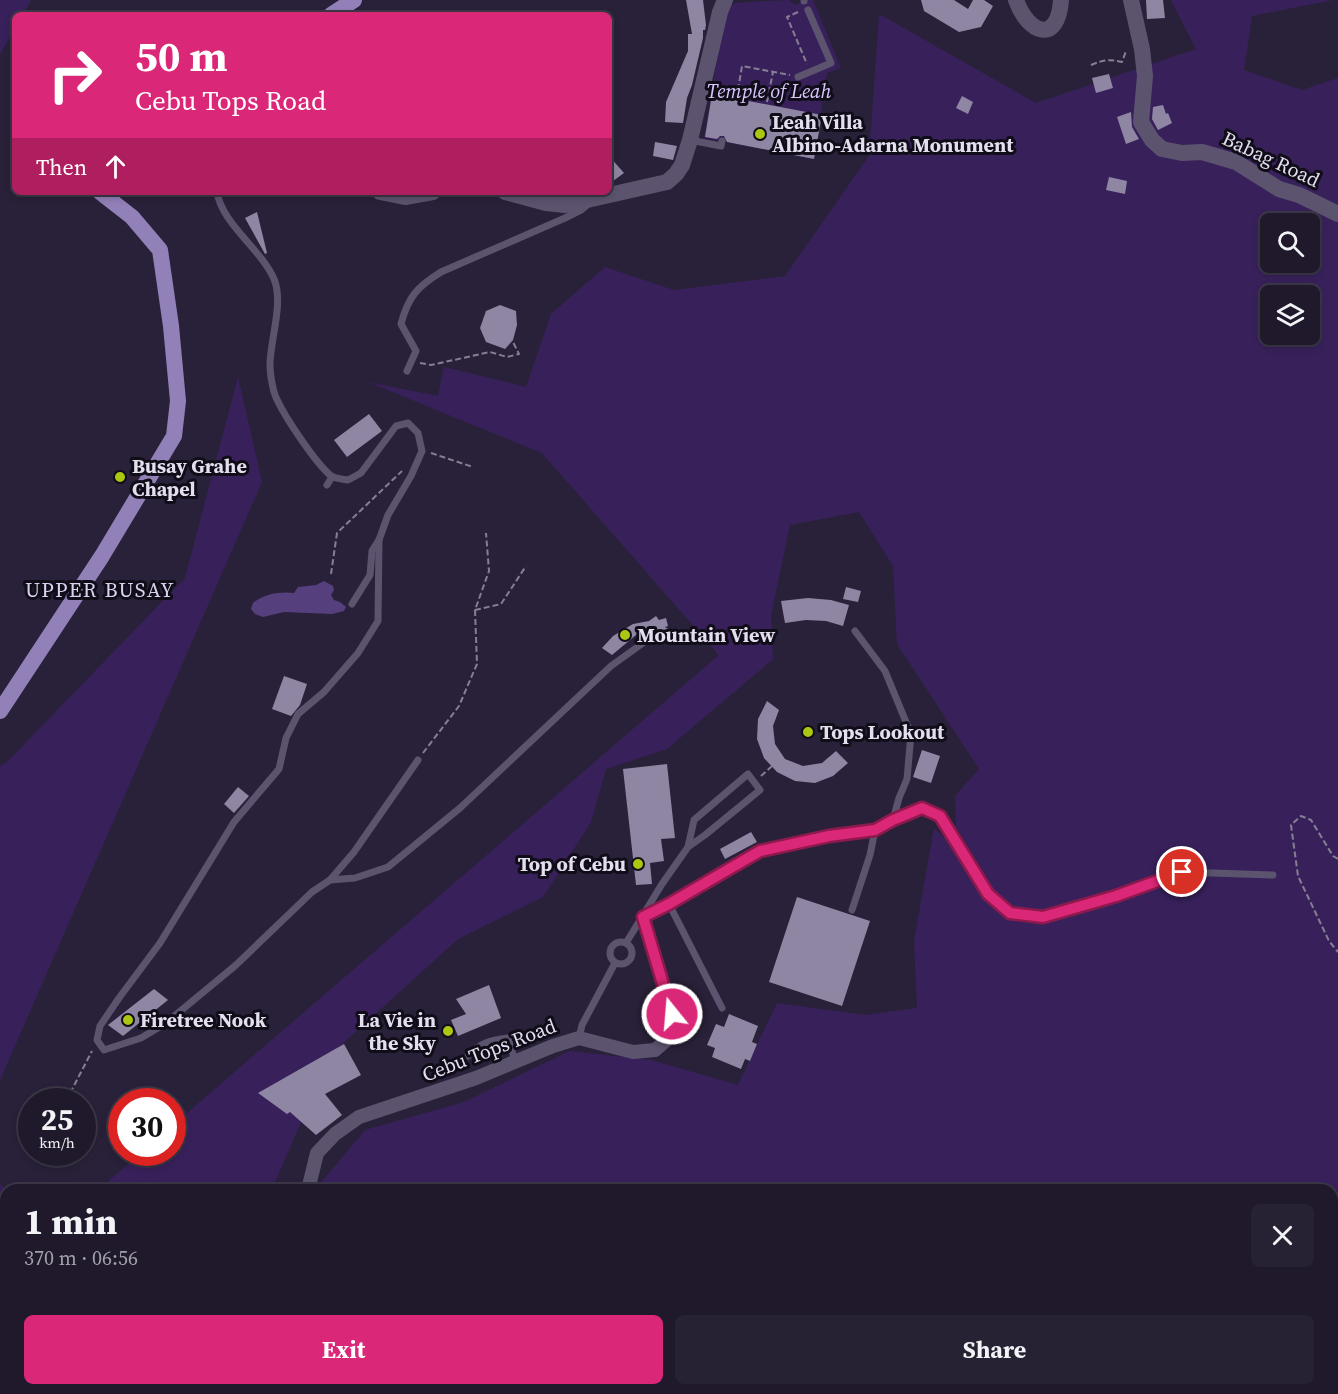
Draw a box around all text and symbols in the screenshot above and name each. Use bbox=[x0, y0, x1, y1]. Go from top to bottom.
text: 50 m bbox=[135, 27, 228, 85]
icon: right bbox=[36, 36, 114, 114]
park label: Temple of Leah bbox=[707, 77, 831, 105]
text: Cebu Tops Road bbox=[135, 82, 326, 119]
place label: Leah Villa Albino-Adarna Monument bbox=[772, 108, 1014, 159]
street label: Babag Road bbox=[1218, 124, 1325, 194]
marker: Leah Villa Albino-Adarna Monument bbox=[753, 127, 767, 141]
icon: ahead bbox=[99, 150, 132, 183]
text: Then bbox=[36, 152, 87, 182]
map controls bbox=[1260, 213, 1320, 345]
button: search bbox=[1260, 213, 1320, 273]
button: layers bbox=[1260, 285, 1320, 345]
place label: Busay Grahe Chapel bbox=[132, 452, 247, 503]
marker: Busay Grahe Chapel bbox=[113, 470, 127, 484]
district label: UPPER BUSAY bbox=[25, 575, 175, 604]
place label: Mountain View bbox=[637, 621, 775, 649]
marker: Mountain View bbox=[618, 628, 632, 642]
place label: Tops Lookout bbox=[820, 718, 945, 746]
marker: Tops Lookout bbox=[801, 725, 815, 739]
pin bbox=[1156, 846, 1207, 897]
place label: Top of Cebu bbox=[518, 850, 626, 878]
icon: arrive bbox=[1165, 855, 1198, 888]
marker: Top of Cebu bbox=[631, 857, 645, 871]
position arrow bbox=[640, 982, 704, 1046]
place label: Firetree Nook bbox=[140, 1006, 267, 1034]
place label: La Vie in the Sky bbox=[358, 1006, 436, 1057]
street label: Cebu Tops Road bbox=[418, 1011, 561, 1088]
marker: Firetree Nook bbox=[121, 1013, 135, 1027]
marker: La Vie in the Sky bbox=[441, 1024, 455, 1038]
speed limit sign: 30 bbox=[108, 1088, 186, 1166]
text: 25 bbox=[41, 1099, 73, 1140]
text: km/h bbox=[39, 1132, 75, 1153]
text: 1 min bbox=[24, 1197, 117, 1246]
button: close bbox=[1251, 1204, 1314, 1267]
text: 370 m · 06:56 bbox=[24, 1244, 138, 1272]
button: Exit bbox=[24, 1315, 663, 1384]
button: Share bbox=[675, 1315, 1314, 1384]

